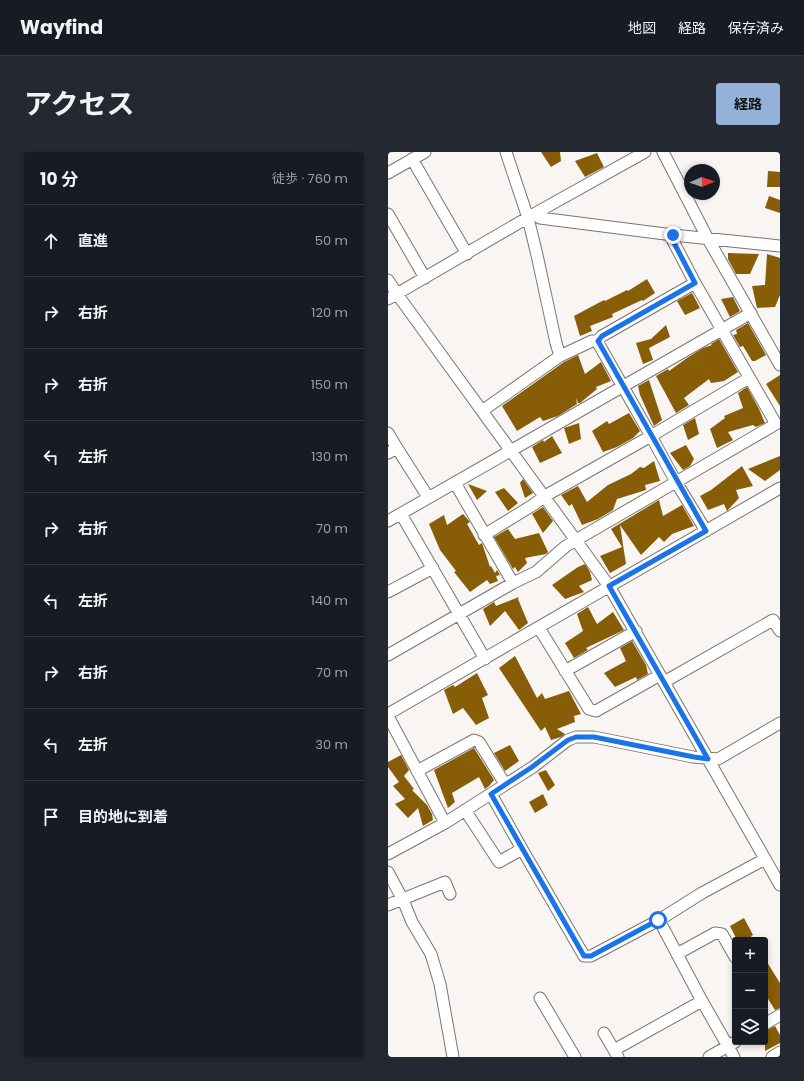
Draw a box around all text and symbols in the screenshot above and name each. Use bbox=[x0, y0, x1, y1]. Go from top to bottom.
text: Wayfind bbox=[20, 14, 103, 41]
text: 地図 bbox=[628, 18, 656, 38]
text: 経路 bbox=[678, 18, 706, 38]
text: 保存済み bbox=[728, 18, 784, 38]
button: 経路 bbox=[716, 83, 780, 125]
text: アクセス bbox=[24, 85, 135, 124]
north arrow bbox=[684, 164, 720, 200]
text: 10 分 bbox=[40, 167, 78, 191]
text: 徒歩 · 760 m bbox=[272, 169, 348, 188]
route end bbox=[664, 226, 682, 244]
icon: ahead bbox=[40, 230, 62, 252]
text: 直進 bbox=[78, 230, 108, 251]
text: 50 m bbox=[315, 231, 348, 250]
icon: right bbox=[40, 302, 62, 324]
text: 右折 bbox=[78, 302, 108, 323]
text: 120 m bbox=[311, 303, 348, 322]
icon: right bbox=[40, 374, 62, 396]
text: 右折 bbox=[78, 374, 108, 395]
text: 150 m bbox=[311, 375, 348, 394]
icon: left bbox=[40, 446, 62, 468]
text: 左折 bbox=[78, 446, 108, 467]
text: 130 m bbox=[311, 447, 348, 466]
icon: right bbox=[40, 518, 62, 540]
text: 右折 bbox=[78, 518, 108, 539]
text: 70 m bbox=[316, 519, 348, 538]
icon: left bbox=[40, 590, 62, 612]
text: 左折 bbox=[78, 590, 108, 611]
text: 140 m bbox=[311, 591, 348, 610]
icon: right bbox=[40, 662, 62, 684]
text: 右折 bbox=[78, 662, 108, 683]
text: 70 m bbox=[316, 663, 348, 682]
icon: left bbox=[40, 734, 62, 756]
text: 左折 bbox=[78, 734, 108, 755]
text: 30 m bbox=[315, 735, 348, 754]
icon: arrive bbox=[40, 806, 62, 828]
text: 目的地に到着 bbox=[78, 806, 168, 827]
route start bbox=[649, 911, 667, 929]
map controls bbox=[732, 937, 768, 1045]
button: + bbox=[732, 937, 768, 973]
button: − bbox=[732, 973, 768, 1009]
button: layers bbox=[732, 1009, 768, 1045]

